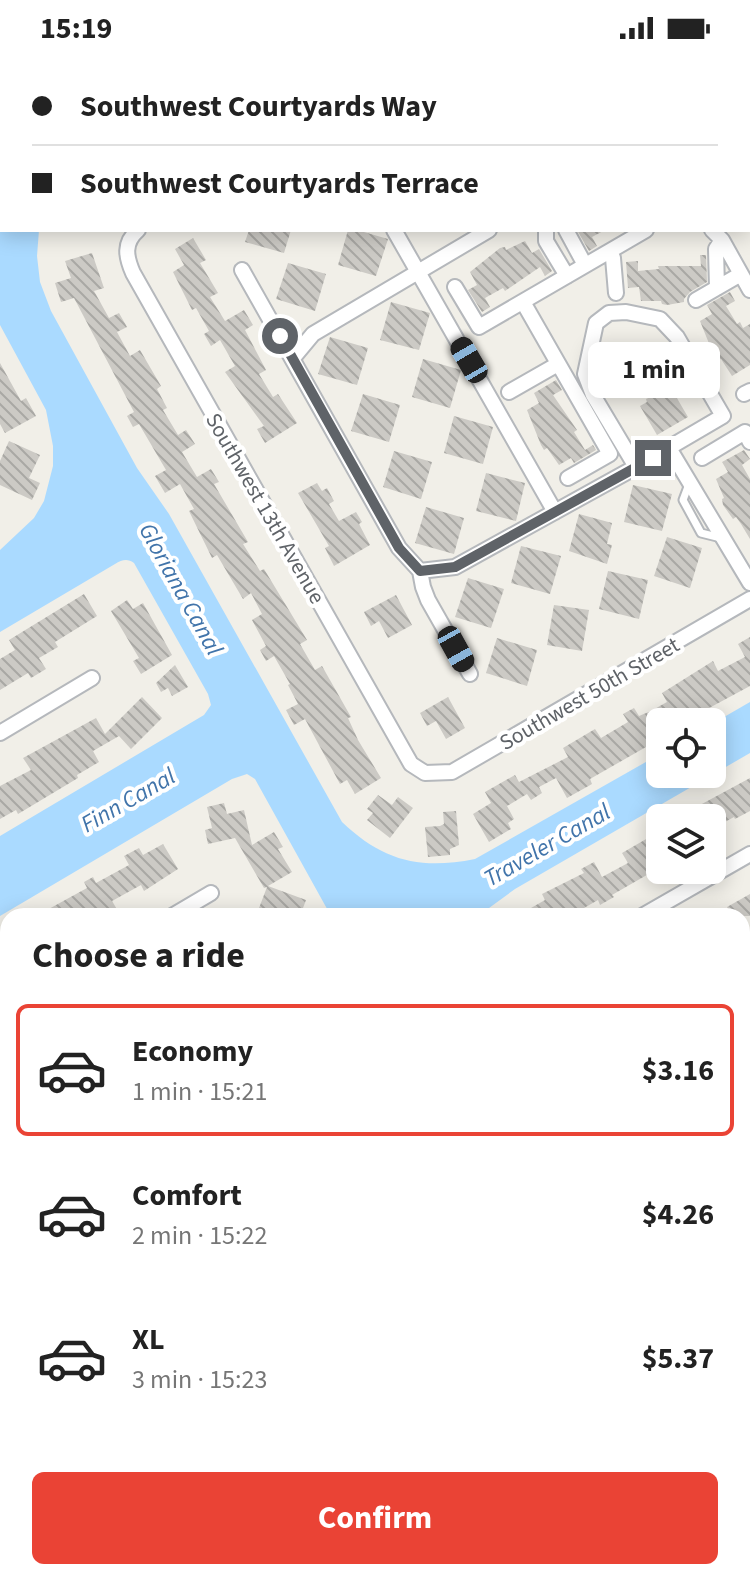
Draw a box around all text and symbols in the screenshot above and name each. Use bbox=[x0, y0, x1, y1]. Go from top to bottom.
text: 15:19 bbox=[40, 7, 112, 50]
text: Southwest Courtyards Way bbox=[80, 85, 437, 128]
text: Southwest Courtyards Terrace bbox=[80, 162, 479, 205]
route start bbox=[262, 318, 298, 354]
car bbox=[447, 333, 491, 387]
callout: 1 min bbox=[587, 342, 719, 398]
text: 1 min bbox=[622, 351, 686, 388]
street label: Southwest 13th Avenue bbox=[197, 407, 333, 610]
route end bbox=[635, 440, 671, 476]
water label: Gloriana Canal bbox=[130, 517, 232, 662]
car bbox=[434, 622, 478, 676]
street label: Southwest 50th Street bbox=[494, 629, 686, 758]
map controls bbox=[646, 708, 726, 884]
button: locate bbox=[646, 708, 726, 788]
water label: Finn Canal bbox=[74, 759, 182, 842]
water label: Traveler Canal bbox=[477, 795, 617, 896]
button: layers bbox=[646, 804, 726, 884]
text: Choose a ride bbox=[32, 930, 245, 981]
text: Economy bbox=[132, 1030, 253, 1073]
icon: car bbox=[36, 1034, 108, 1106]
text: $3.16 bbox=[642, 1049, 714, 1092]
text: 1 min · 15:21 bbox=[132, 1073, 267, 1110]
text: Comfort bbox=[132, 1174, 242, 1217]
icon: car bbox=[36, 1178, 108, 1250]
text: $4.26 bbox=[642, 1193, 714, 1236]
text: 2 min · 15:22 bbox=[132, 1217, 267, 1254]
text: XL bbox=[132, 1318, 165, 1361]
icon: car bbox=[36, 1322, 108, 1394]
text: $5.37 bbox=[642, 1337, 714, 1380]
text: 3 min · 15:23 bbox=[132, 1361, 267, 1398]
button: Confirm bbox=[32, 1472, 718, 1564]

